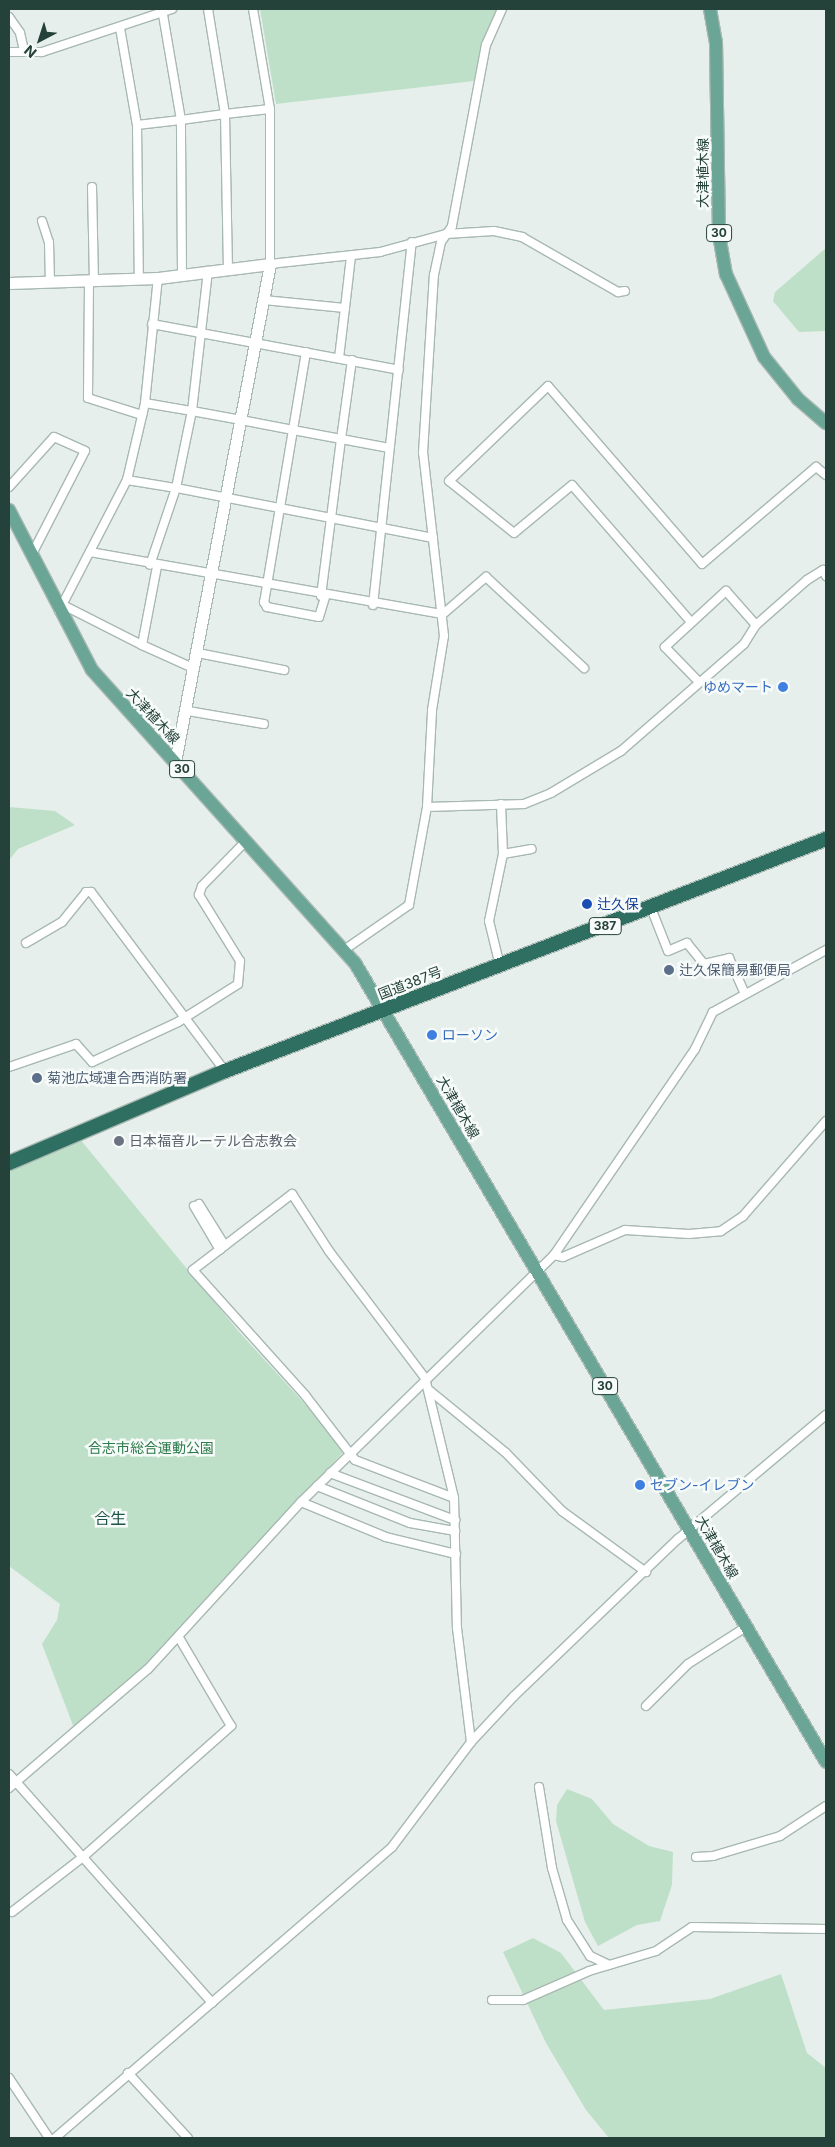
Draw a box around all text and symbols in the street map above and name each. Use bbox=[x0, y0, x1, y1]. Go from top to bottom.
north arrow bbox=[15, 15, 65, 65]
text: N bbox=[20, 42, 40, 62]
street label: 大津植木線 bbox=[695, 138, 711, 208]
road number: 30 bbox=[705, 224, 733, 242]
place label: ゆめマート bbox=[703, 679, 773, 695]
marker: ゆめマート bbox=[777, 681, 789, 693]
street label: 大津植木線 bbox=[123, 685, 183, 747]
road number: 30 bbox=[168, 760, 196, 779]
place label: 辻久保 bbox=[597, 896, 639, 912]
marker: 辻久保 bbox=[581, 898, 593, 910]
road number: 387 bbox=[588, 916, 622, 936]
place label: 辻久保簡易郵便局 bbox=[679, 962, 791, 978]
street label: 国道387号 bbox=[376, 963, 444, 1003]
marker: 辻久保簡易郵便局 bbox=[663, 964, 675, 976]
place label: ローソン bbox=[442, 1027, 498, 1043]
marker: ローソン bbox=[426, 1029, 438, 1041]
place label: 菊池広域連合西消防署 bbox=[47, 1070, 187, 1086]
marker: 菊池広域連合西消防署 bbox=[31, 1072, 43, 1084]
street label: 大津植木線 bbox=[433, 1072, 483, 1142]
place label: 日本福音ルーテル合志教会 bbox=[129, 1133, 297, 1149]
marker: 日本福音ルーテル合志教会 bbox=[113, 1135, 125, 1147]
road number: 30 bbox=[591, 1376, 619, 1395]
park label: 合志市総合運動公園 bbox=[88, 1440, 214, 1456]
place label: セブン-イレブン bbox=[650, 1477, 754, 1493]
marker: セブン-イレブン bbox=[634, 1479, 646, 1491]
district label: 合生 bbox=[94, 1508, 126, 1528]
street label: 大津植木線 bbox=[692, 1512, 742, 1582]

